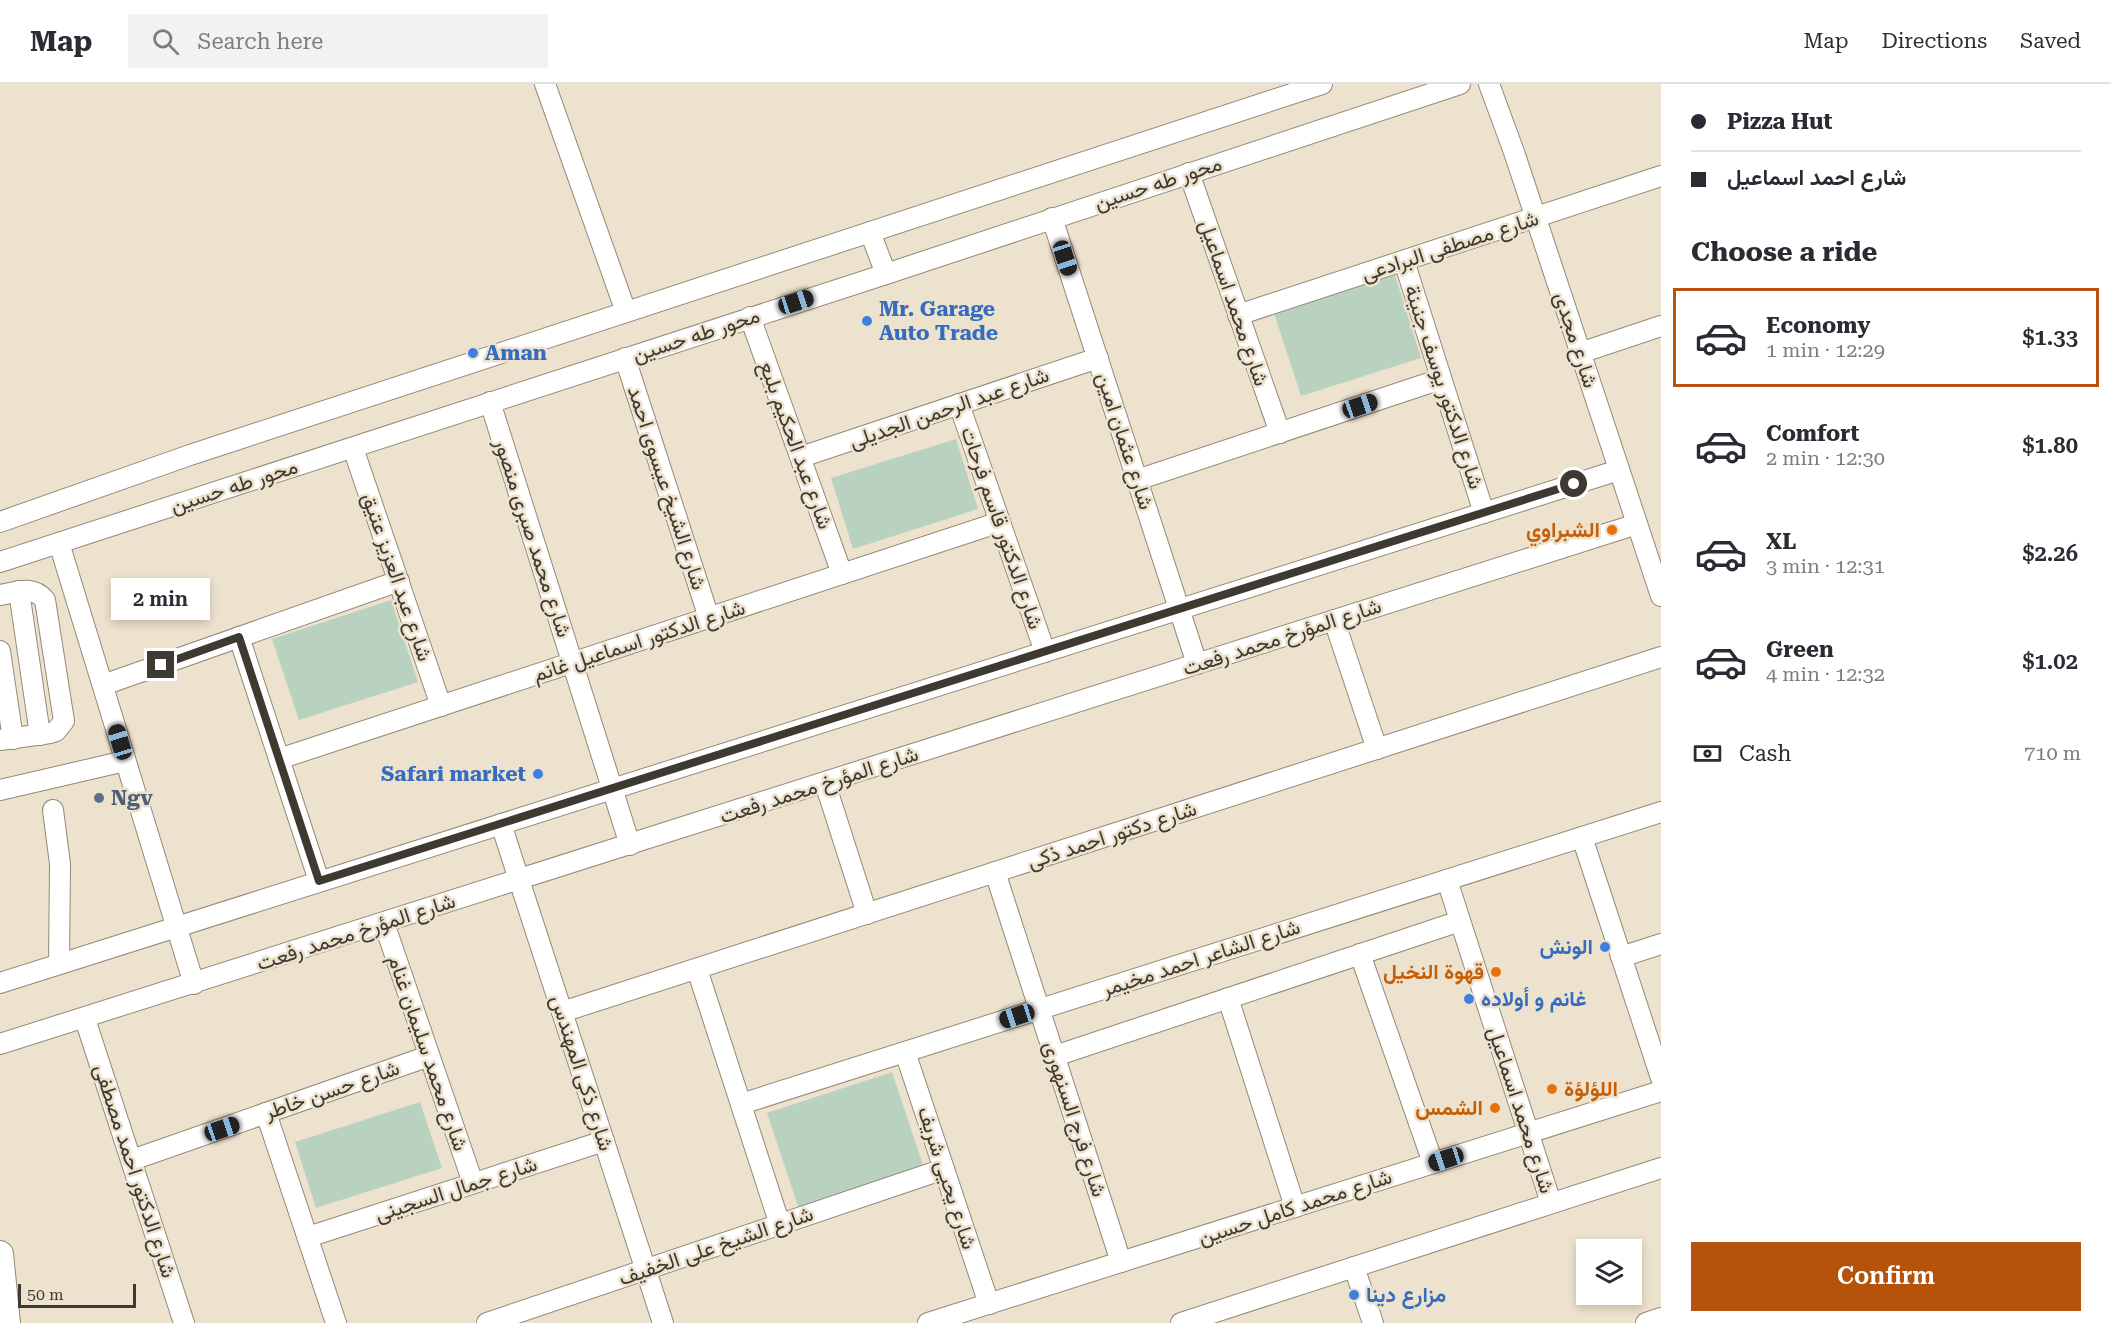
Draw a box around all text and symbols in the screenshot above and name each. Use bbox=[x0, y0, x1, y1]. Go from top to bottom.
search box bbox=[128, 14, 548, 68]
text: Map bbox=[30, 25, 92, 58]
icon: search bbox=[149, 25, 182, 58]
text: Search here bbox=[197, 29, 323, 54]
text: Map bbox=[1804, 29, 1848, 53]
text: Directions bbox=[1881, 29, 1987, 53]
text: Saved bbox=[2020, 29, 2081, 53]
text: Pizza Hut bbox=[1727, 109, 1832, 134]
street label: محور طه حسين bbox=[1091, 151, 1225, 216]
text: شارع احمد اسماعيل bbox=[1727, 165, 1906, 190]
street label: شارع مصطفى البرادعى bbox=[1358, 206, 1542, 288]
street label: شارع محمد اسماعيل bbox=[1192, 217, 1274, 390]
text: Choose a ride bbox=[1691, 236, 1877, 268]
car bbox=[1051, 238, 1079, 278]
street label: شارع الدكتور يوسف جنينة bbox=[1398, 282, 1488, 493]
car bbox=[776, 288, 816, 316]
street label: شارع مجدى bbox=[1547, 289, 1603, 391]
place label: Mr. Garage Auto Trade bbox=[879, 297, 998, 345]
street label: محور طه حسين bbox=[629, 303, 763, 368]
icon: car bbox=[1694, 311, 1748, 365]
text: Economy bbox=[1766, 313, 1870, 338]
marker: Mr. Garage Auto Trade bbox=[860, 314, 874, 328]
text: $1.33 bbox=[2022, 325, 2078, 350]
text: 1 min · 12:29 bbox=[1766, 338, 1885, 362]
place label: Aman bbox=[485, 341, 547, 365]
marker: Aman bbox=[466, 346, 480, 360]
street label: شارع عبد الحكيم بلبع bbox=[753, 358, 838, 533]
street label: شارع عبد الرحمن الجديلى bbox=[846, 363, 1053, 455]
street label: شارع عثمان امين bbox=[1090, 369, 1158, 513]
street label: شارع الشيخ عيسوى احمد bbox=[621, 383, 711, 593]
car bbox=[1340, 392, 1380, 420]
icon: car bbox=[1694, 419, 1748, 473]
text: Comfort bbox=[1766, 421, 1859, 446]
street label: شارع الدكتور قاسم فرحات bbox=[954, 424, 1048, 633]
text: $1.80 bbox=[2022, 433, 2078, 458]
street label: شارع محمد صبرى منصور bbox=[487, 435, 576, 641]
text: 2 min · 12:30 bbox=[1766, 446, 1885, 470]
street label: محور طه حسين bbox=[167, 454, 301, 519]
route start bbox=[1560, 470, 1587, 497]
street label: شارع عبد العزيز عتيق bbox=[355, 490, 437, 665]
place label: الشبراوي bbox=[1526, 518, 1600, 547]
marker: الشبراوي bbox=[1605, 523, 1619, 537]
icon: car bbox=[1694, 527, 1748, 581]
text: XL bbox=[1766, 529, 1796, 554]
text: $2.26 bbox=[2022, 541, 2078, 566]
text: 3 min · 12:31 bbox=[1766, 554, 1885, 578]
callout: 2 min bbox=[112, 578, 210, 620]
text: 2 min bbox=[133, 587, 188, 611]
street label: شارع المؤرخ محمد رفعت bbox=[1180, 594, 1385, 682]
street label: شارع الدكتور اسماعيل غانم bbox=[530, 595, 749, 689]
icon: car bbox=[1694, 635, 1748, 689]
text: Green bbox=[1766, 637, 1834, 662]
text: $1.02 bbox=[2022, 649, 2078, 674]
route end bbox=[147, 651, 174, 678]
text: 4 min · 12:32 bbox=[1766, 662, 1885, 686]
car bbox=[106, 722, 134, 762]
icon: cash bbox=[1691, 737, 1724, 770]
text: Cash bbox=[1739, 741, 1791, 766]
text: 710 m bbox=[2024, 741, 2081, 765]
street label: شارع المؤرخ محمد رفعت bbox=[717, 742, 922, 830]
place label: Safari market bbox=[381, 762, 526, 786]
marker: Safari market bbox=[531, 767, 545, 781]
place label: Ngv bbox=[111, 786, 153, 810]
marker: Ngv bbox=[92, 791, 106, 805]
street label: شارع دكتور احمد ذكى bbox=[1024, 796, 1200, 876]
street label: شارع المؤرخ محمد رفعت bbox=[254, 889, 459, 977]
street label: شارع الشاعر احمد مخيمر bbox=[1098, 915, 1304, 1004]
place label: الونش bbox=[1539, 935, 1593, 960]
marker: الونش bbox=[1598, 940, 1612, 954]
street label: شارع محمد سليمان غنام bbox=[381, 952, 473, 1155]
place label: قهوة النخيل bbox=[1383, 960, 1484, 985]
marker: قهوة النخيل bbox=[1489, 965, 1503, 979]
place label: غانم و أولاده bbox=[1481, 986, 1586, 1013]
street label: شارع ذكى المهندس bbox=[544, 992, 618, 1154]
marker: غانم و أولاده bbox=[1462, 992, 1476, 1006]
car bbox=[997, 1002, 1037, 1030]
street label: شارع محمد اسماعيل bbox=[1481, 1024, 1559, 1197]
street label: شارع فرج السنهورى bbox=[1037, 1038, 1111, 1200]
street label: شارع حسن خاطر bbox=[260, 1056, 403, 1127]
street label: شارع الدكتور احمد مصطفى bbox=[87, 1061, 181, 1281]
place label: اللؤلؤة bbox=[1564, 1077, 1618, 1102]
marker: اللؤلؤة bbox=[1545, 1082, 1559, 1096]
place label: الشمس bbox=[1415, 1096, 1483, 1120]
marker: الشمس bbox=[1488, 1101, 1502, 1115]
street label: شارع يحيى شريف bbox=[911, 1104, 981, 1253]
car bbox=[202, 1115, 242, 1143]
car bbox=[1426, 1145, 1466, 1173]
street label: شارع جمال السجينى bbox=[372, 1151, 541, 1228]
street label: شارع محمد كامل حسين bbox=[1195, 1164, 1396, 1252]
street label: شارع الشيخ على الخفيف bbox=[616, 1201, 817, 1292]
map controls bbox=[1576, 1239, 1642, 1305]
button: layers bbox=[1576, 1239, 1642, 1305]
button: Confirm bbox=[1691, 1242, 2081, 1311]
scale bar bbox=[18, 1281, 136, 1308]
place label: مزارع دينا bbox=[1366, 1283, 1446, 1309]
text: 50 m bbox=[27, 1285, 64, 1304]
marker: مزارع دينا bbox=[1347, 1288, 1361, 1302]

